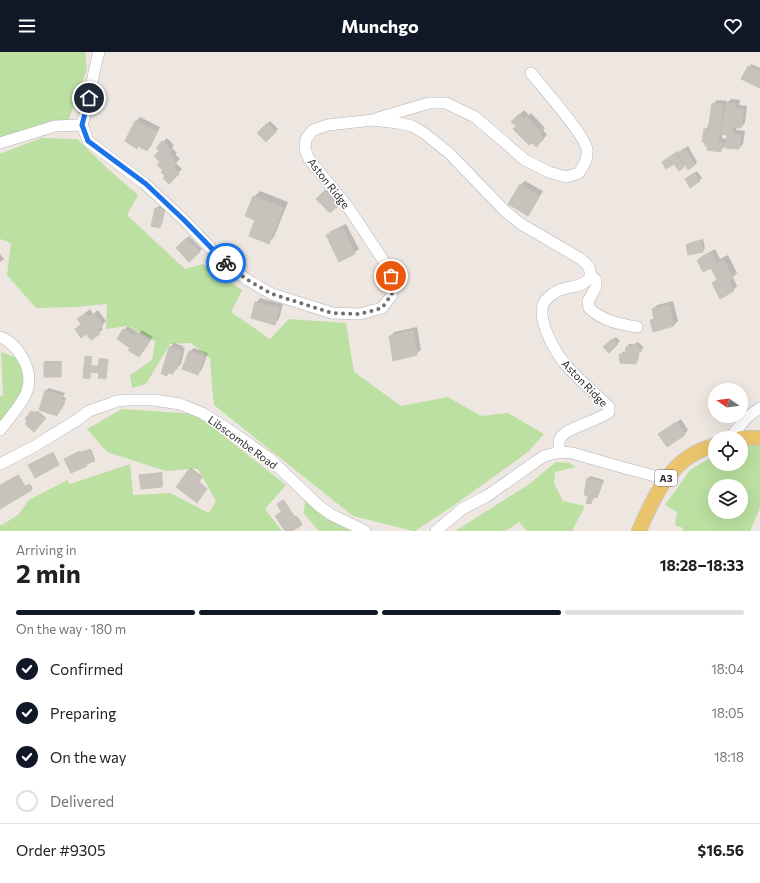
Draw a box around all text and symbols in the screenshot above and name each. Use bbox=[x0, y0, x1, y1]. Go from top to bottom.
icon: menu bbox=[16, 15, 38, 37]
text: Munchgo bbox=[341, 15, 419, 37]
icon: heart bbox=[722, 15, 744, 37]
pin bbox=[72, 81, 106, 115]
icon: home bbox=[78, 87, 100, 109]
street label: Aston Ridge bbox=[305, 155, 353, 211]
courier bbox=[206, 243, 246, 283]
icon: bike bbox=[215, 252, 237, 274]
pin bbox=[374, 259, 408, 293]
icon: bag bbox=[380, 265, 402, 287]
street label: Aston Ridge bbox=[559, 357, 611, 409]
north arrow bbox=[708, 383, 748, 423]
map controls bbox=[708, 383, 748, 519]
street label: Libscombe Road bbox=[206, 413, 280, 471]
button: locate bbox=[708, 431, 748, 471]
road number: A3 bbox=[655, 470, 677, 486]
button: layers bbox=[708, 479, 748, 519]
text: Arriving in bbox=[16, 542, 76, 558]
text: 18:28–18:33 bbox=[660, 556, 744, 574]
text: 2 min bbox=[16, 557, 81, 588]
text: On the way · 180 m bbox=[16, 621, 126, 637]
icon: check bbox=[16, 658, 38, 680]
text: Confirmed bbox=[50, 660, 123, 678]
text: 18:04 bbox=[711, 661, 744, 677]
icon: check bbox=[16, 702, 38, 724]
text: Preparing bbox=[50, 704, 116, 722]
text: 18:05 bbox=[712, 705, 744, 721]
icon: check bbox=[16, 746, 38, 768]
text: On the way bbox=[50, 748, 127, 766]
text: 18:18 bbox=[714, 749, 744, 765]
text: Delivered bbox=[50, 792, 114, 810]
text: Order #9305 bbox=[16, 841, 106, 859]
text: $16.56 bbox=[698, 841, 744, 859]

